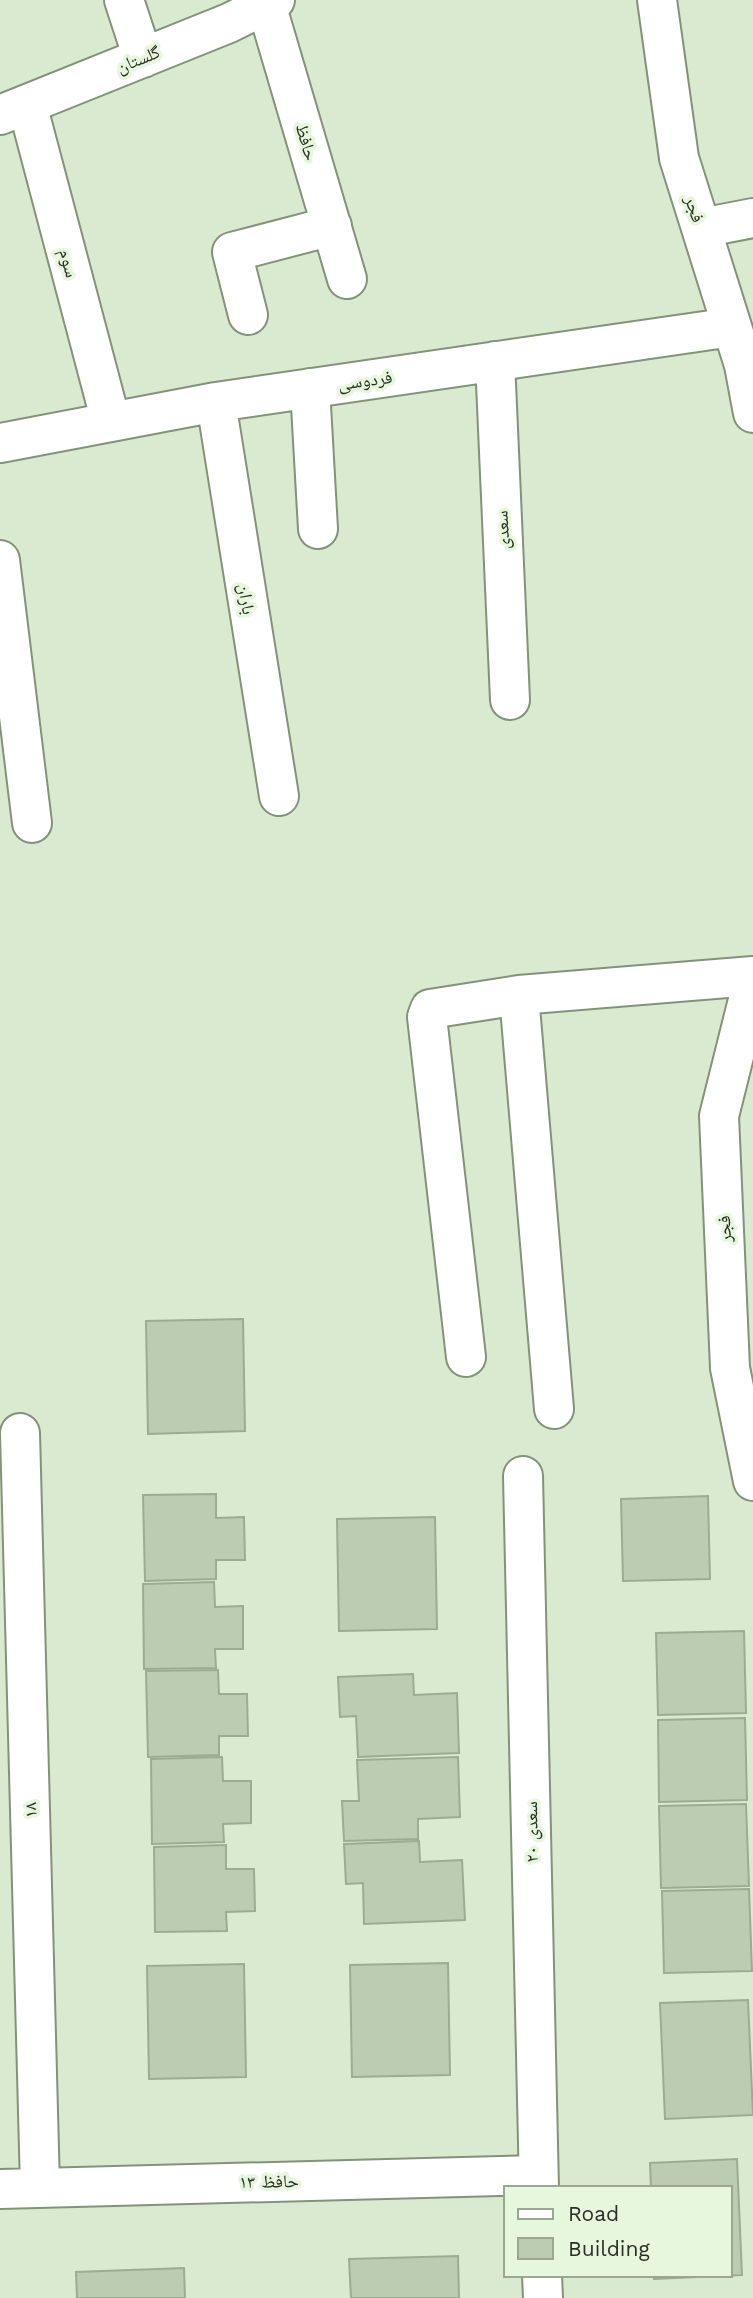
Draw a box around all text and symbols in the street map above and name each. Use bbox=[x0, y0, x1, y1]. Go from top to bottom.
street label: گلستان bbox=[113, 41, 164, 78]
street label: حافظ bbox=[292, 121, 322, 163]
street label: فجر bbox=[680, 192, 709, 225]
street label: سوم bbox=[53, 246, 83, 280]
street label: فردوسی bbox=[336, 366, 394, 395]
street label: سعدی bbox=[490, 510, 515, 550]
street label: باران bbox=[233, 582, 260, 616]
street label: فجر bbox=[713, 1215, 735, 1244]
street label: سعدی ۲۰ bbox=[520, 1801, 543, 1863]
street label: ۱۸ bbox=[19, 1802, 41, 1818]
street label: حافظ ۱۳ bbox=[239, 2170, 299, 2192]
legend bbox=[504, 2186, 732, 2277]
text: Road bbox=[568, 2201, 619, 2226]
text: Building bbox=[568, 2236, 650, 2261]

